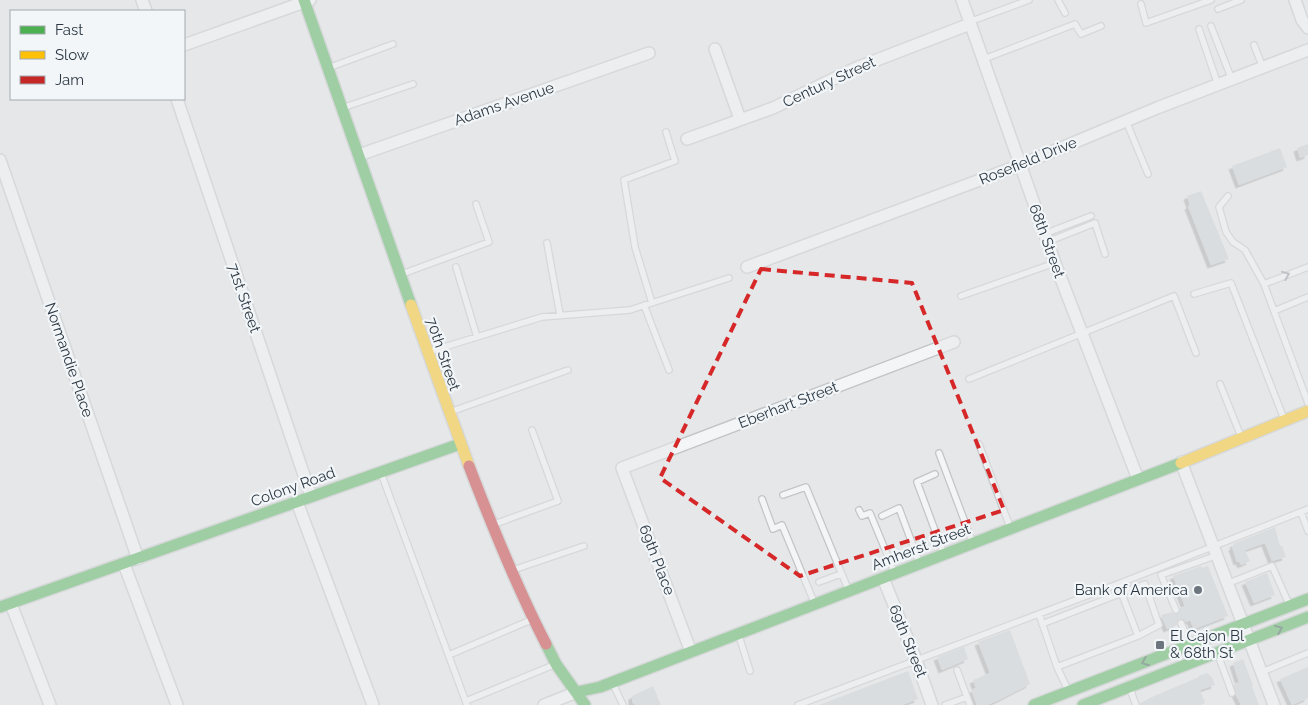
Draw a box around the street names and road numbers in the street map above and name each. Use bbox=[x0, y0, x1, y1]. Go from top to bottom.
street label: Century Street bbox=[780, 53, 878, 111]
street label: Adams Avenue bbox=[452, 78, 556, 130]
street label: Rosefield Drive bbox=[976, 133, 1080, 189]
street label: 68th Street bbox=[1025, 202, 1069, 280]
street label: 71st Street bbox=[224, 261, 264, 335]
street label: Normandie Place bbox=[41, 300, 97, 420]
street label: 70th Street bbox=[422, 315, 464, 393]
street label: Eberhart Street bbox=[736, 378, 840, 432]
street label: Colony Road bbox=[248, 463, 338, 511]
street label: Amherst Street bbox=[869, 520, 973, 574]
street label: 69th Place bbox=[635, 522, 679, 598]
street label: 69th Street bbox=[885, 602, 931, 680]

